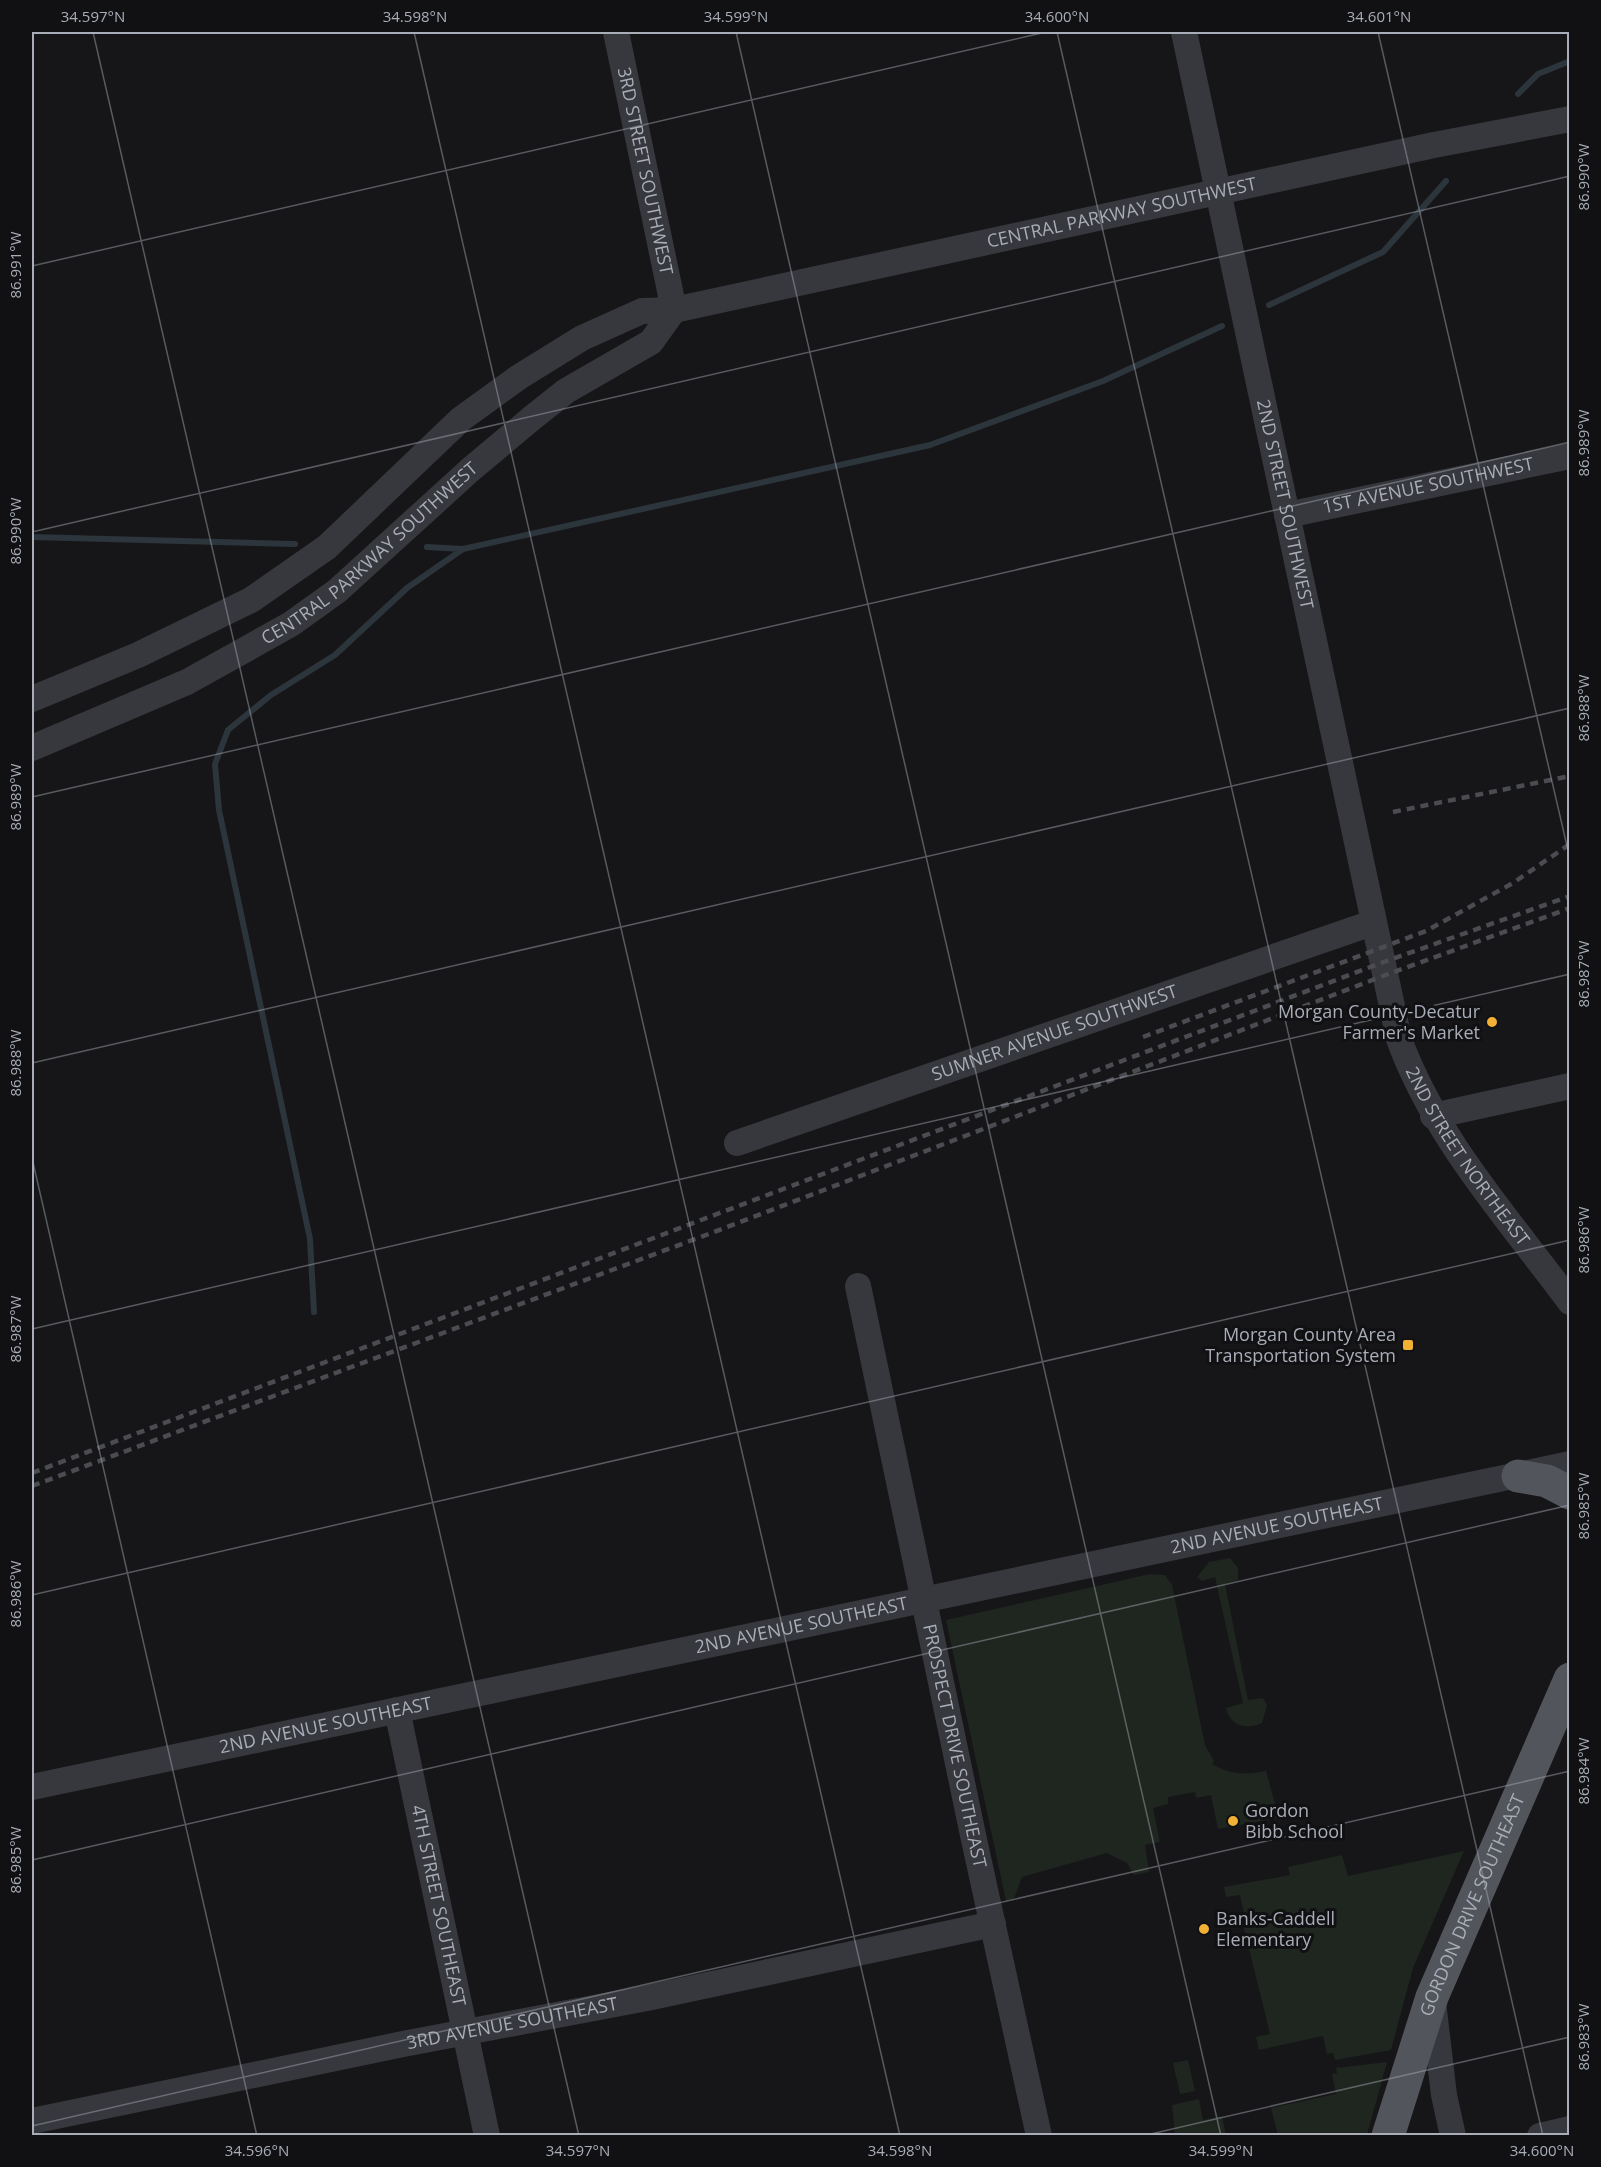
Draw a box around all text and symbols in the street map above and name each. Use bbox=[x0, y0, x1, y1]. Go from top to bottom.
text: 34.597°N bbox=[61, 6, 125, 26]
text: 34.598°N bbox=[383, 6, 447, 26]
text: 34.599°N bbox=[704, 6, 768, 26]
text: 34.600°N bbox=[1025, 6, 1089, 26]
text: 34.601°N bbox=[1347, 6, 1411, 26]
street label: 3RD STREET SOUTHWEST bbox=[613, 65, 679, 277]
text: 86.990°W bbox=[1573, 143, 1593, 211]
street label: CENTRAL PARKWAY SOUTHWEST bbox=[984, 171, 1259, 253]
text: 86.991°W bbox=[5, 231, 25, 299]
street label: 2ND STREET SOUTHWEST bbox=[1252, 397, 1320, 611]
text: 86.989°W bbox=[1573, 409, 1593, 477]
street label: 1ST AVENUE SOUTHWEST bbox=[1320, 451, 1536, 518]
street label: CENTRAL PARKWAY SOUTHWEST bbox=[257, 456, 482, 649]
text: 86.990°W bbox=[5, 497, 25, 565]
text: 86.988°W bbox=[1573, 674, 1593, 742]
text: 86.989°W bbox=[5, 763, 25, 831]
text: 86.987°W bbox=[1573, 940, 1593, 1008]
street label: SUMNER AVENUE SOUTHWEST bbox=[928, 978, 1180, 1086]
place label: Morgan County-Decatur Farmer's Market bbox=[1278, 999, 1481, 1044]
marker: Morgan County-Decatur Farmer's Market bbox=[1485, 1015, 1499, 1029]
text: 86.988°W bbox=[5, 1029, 25, 1097]
street label: 2ND STREET NORTHEAST bbox=[1401, 1062, 1536, 1250]
text: 86.986°W bbox=[1573, 1206, 1593, 1274]
text: 86.987°W bbox=[5, 1295, 25, 1363]
place label: Morgan County Area Transportation System bbox=[1205, 1322, 1396, 1367]
marker: Morgan County Area Transportation System bbox=[1401, 1338, 1415, 1352]
text: 86.985°W bbox=[1573, 1472, 1593, 1540]
street label: 2ND AVENUE SOUTHEAST bbox=[1168, 1491, 1385, 1559]
text: 86.986°W bbox=[5, 1560, 25, 1628]
street label: 2ND AVENUE SOUTHEAST bbox=[693, 1590, 910, 1658]
street label: PROSPECT DRIVE SOUTHEAST bbox=[918, 1622, 993, 1870]
street label: 2ND AVENUE SOUTHEAST bbox=[217, 1690, 434, 1758]
text: 86.984°W bbox=[1573, 1737, 1593, 1805]
street label: GORDON DRIVE SOUTHEAST bbox=[1414, 1790, 1530, 2019]
place label: Gordon Bibb School bbox=[1245, 1798, 1344, 1843]
street label: 4TH STREET SOUTHEAST bbox=[406, 1803, 472, 2008]
marker: Gordon Bibb School bbox=[1226, 1814, 1240, 1828]
text: 86.985°W bbox=[5, 1826, 25, 1894]
place label: Banks-Caddell Elementary bbox=[1216, 1906, 1335, 1951]
marker: Banks-Caddell Elementary bbox=[1197, 1922, 1211, 1936]
street label: 3RD AVENUE SOUTHEAST bbox=[405, 1991, 619, 2054]
text: 86.983°W bbox=[1573, 2003, 1593, 2071]
text: 34.596°N bbox=[225, 2140, 289, 2160]
text: 34.597°N bbox=[546, 2140, 610, 2160]
text: 34.598°N bbox=[868, 2140, 932, 2160]
text: 34.599°N bbox=[1189, 2140, 1253, 2160]
text: 34.600°N bbox=[1510, 2140, 1574, 2160]

